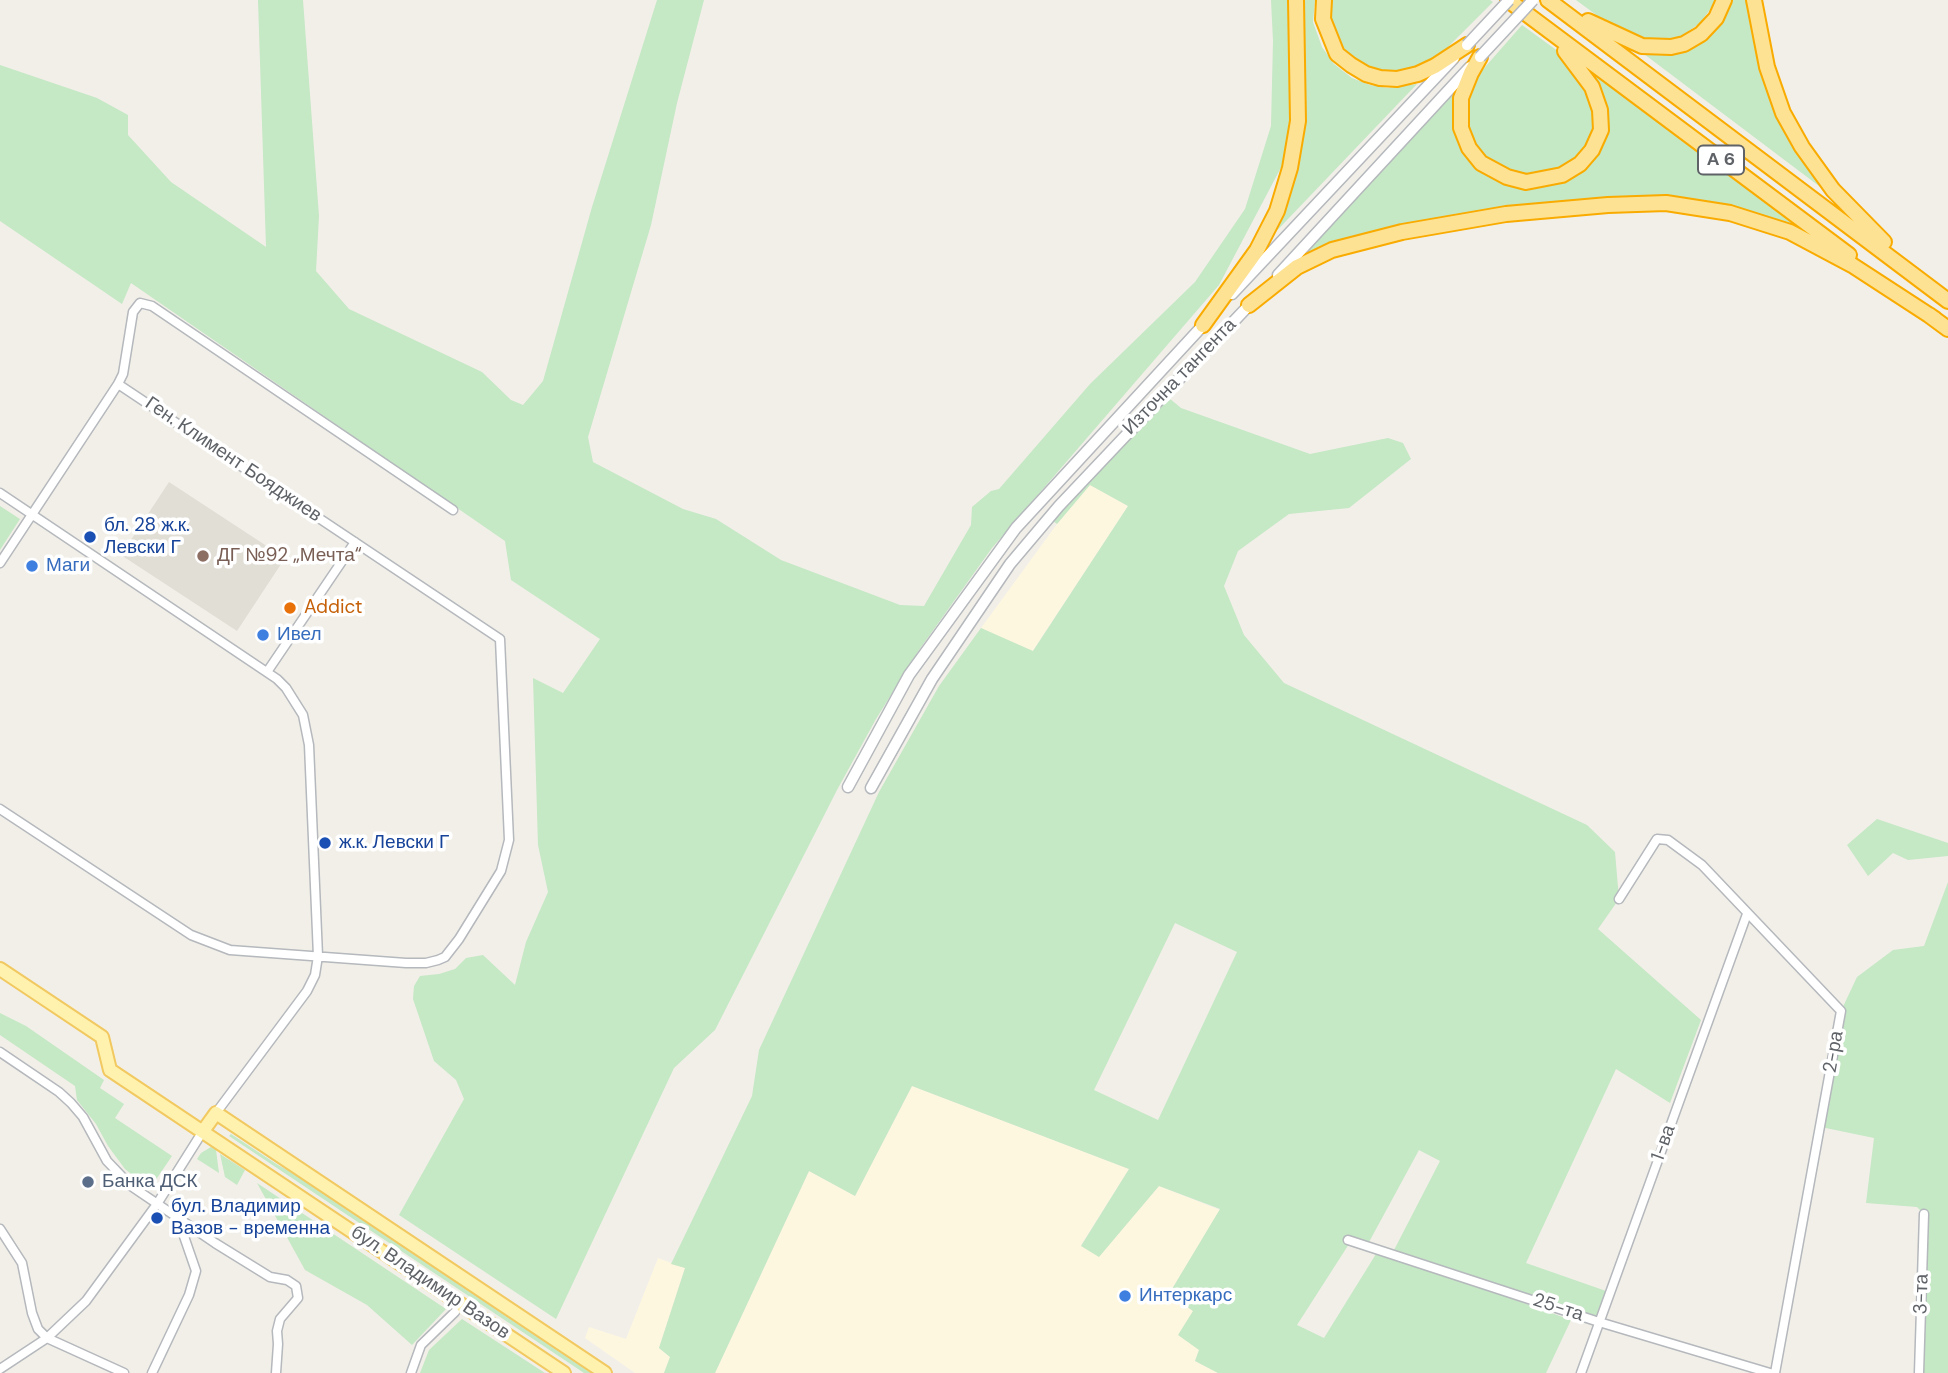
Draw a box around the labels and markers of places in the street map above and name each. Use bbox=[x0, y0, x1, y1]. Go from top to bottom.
place label: бл. 28 ж.к. Левски Г bbox=[104, 515, 190, 559]
marker: бл. 28 ж.к. Левски Г bbox=[82, 529, 98, 545]
place label: ДГ №92 „Мечта“ bbox=[217, 545, 362, 567]
marker: ДГ №92 „Мечта“ bbox=[195, 548, 211, 564]
place label: Маги bbox=[46, 555, 90, 577]
marker: Маги bbox=[24, 558, 40, 574]
place label: Addict bbox=[304, 597, 363, 619]
marker: Addict bbox=[282, 600, 298, 616]
place label: Ивел bbox=[277, 624, 322, 646]
marker: Ивел bbox=[255, 627, 271, 643]
place label: ж.к. Левски Г bbox=[339, 832, 449, 854]
marker: ж.к. Левски Г bbox=[317, 835, 333, 851]
place label: Банка ДСК bbox=[102, 1171, 198, 1193]
marker: Банка ДСК bbox=[80, 1174, 96, 1190]
place label: бул. Владимир Вазов - временна bbox=[171, 1196, 330, 1240]
marker: бул. Владимир Вазов - временна bbox=[149, 1210, 165, 1226]
place label: Интеркарс bbox=[1139, 1285, 1232, 1307]
marker: Интеркарс bbox=[1117, 1288, 1133, 1304]

